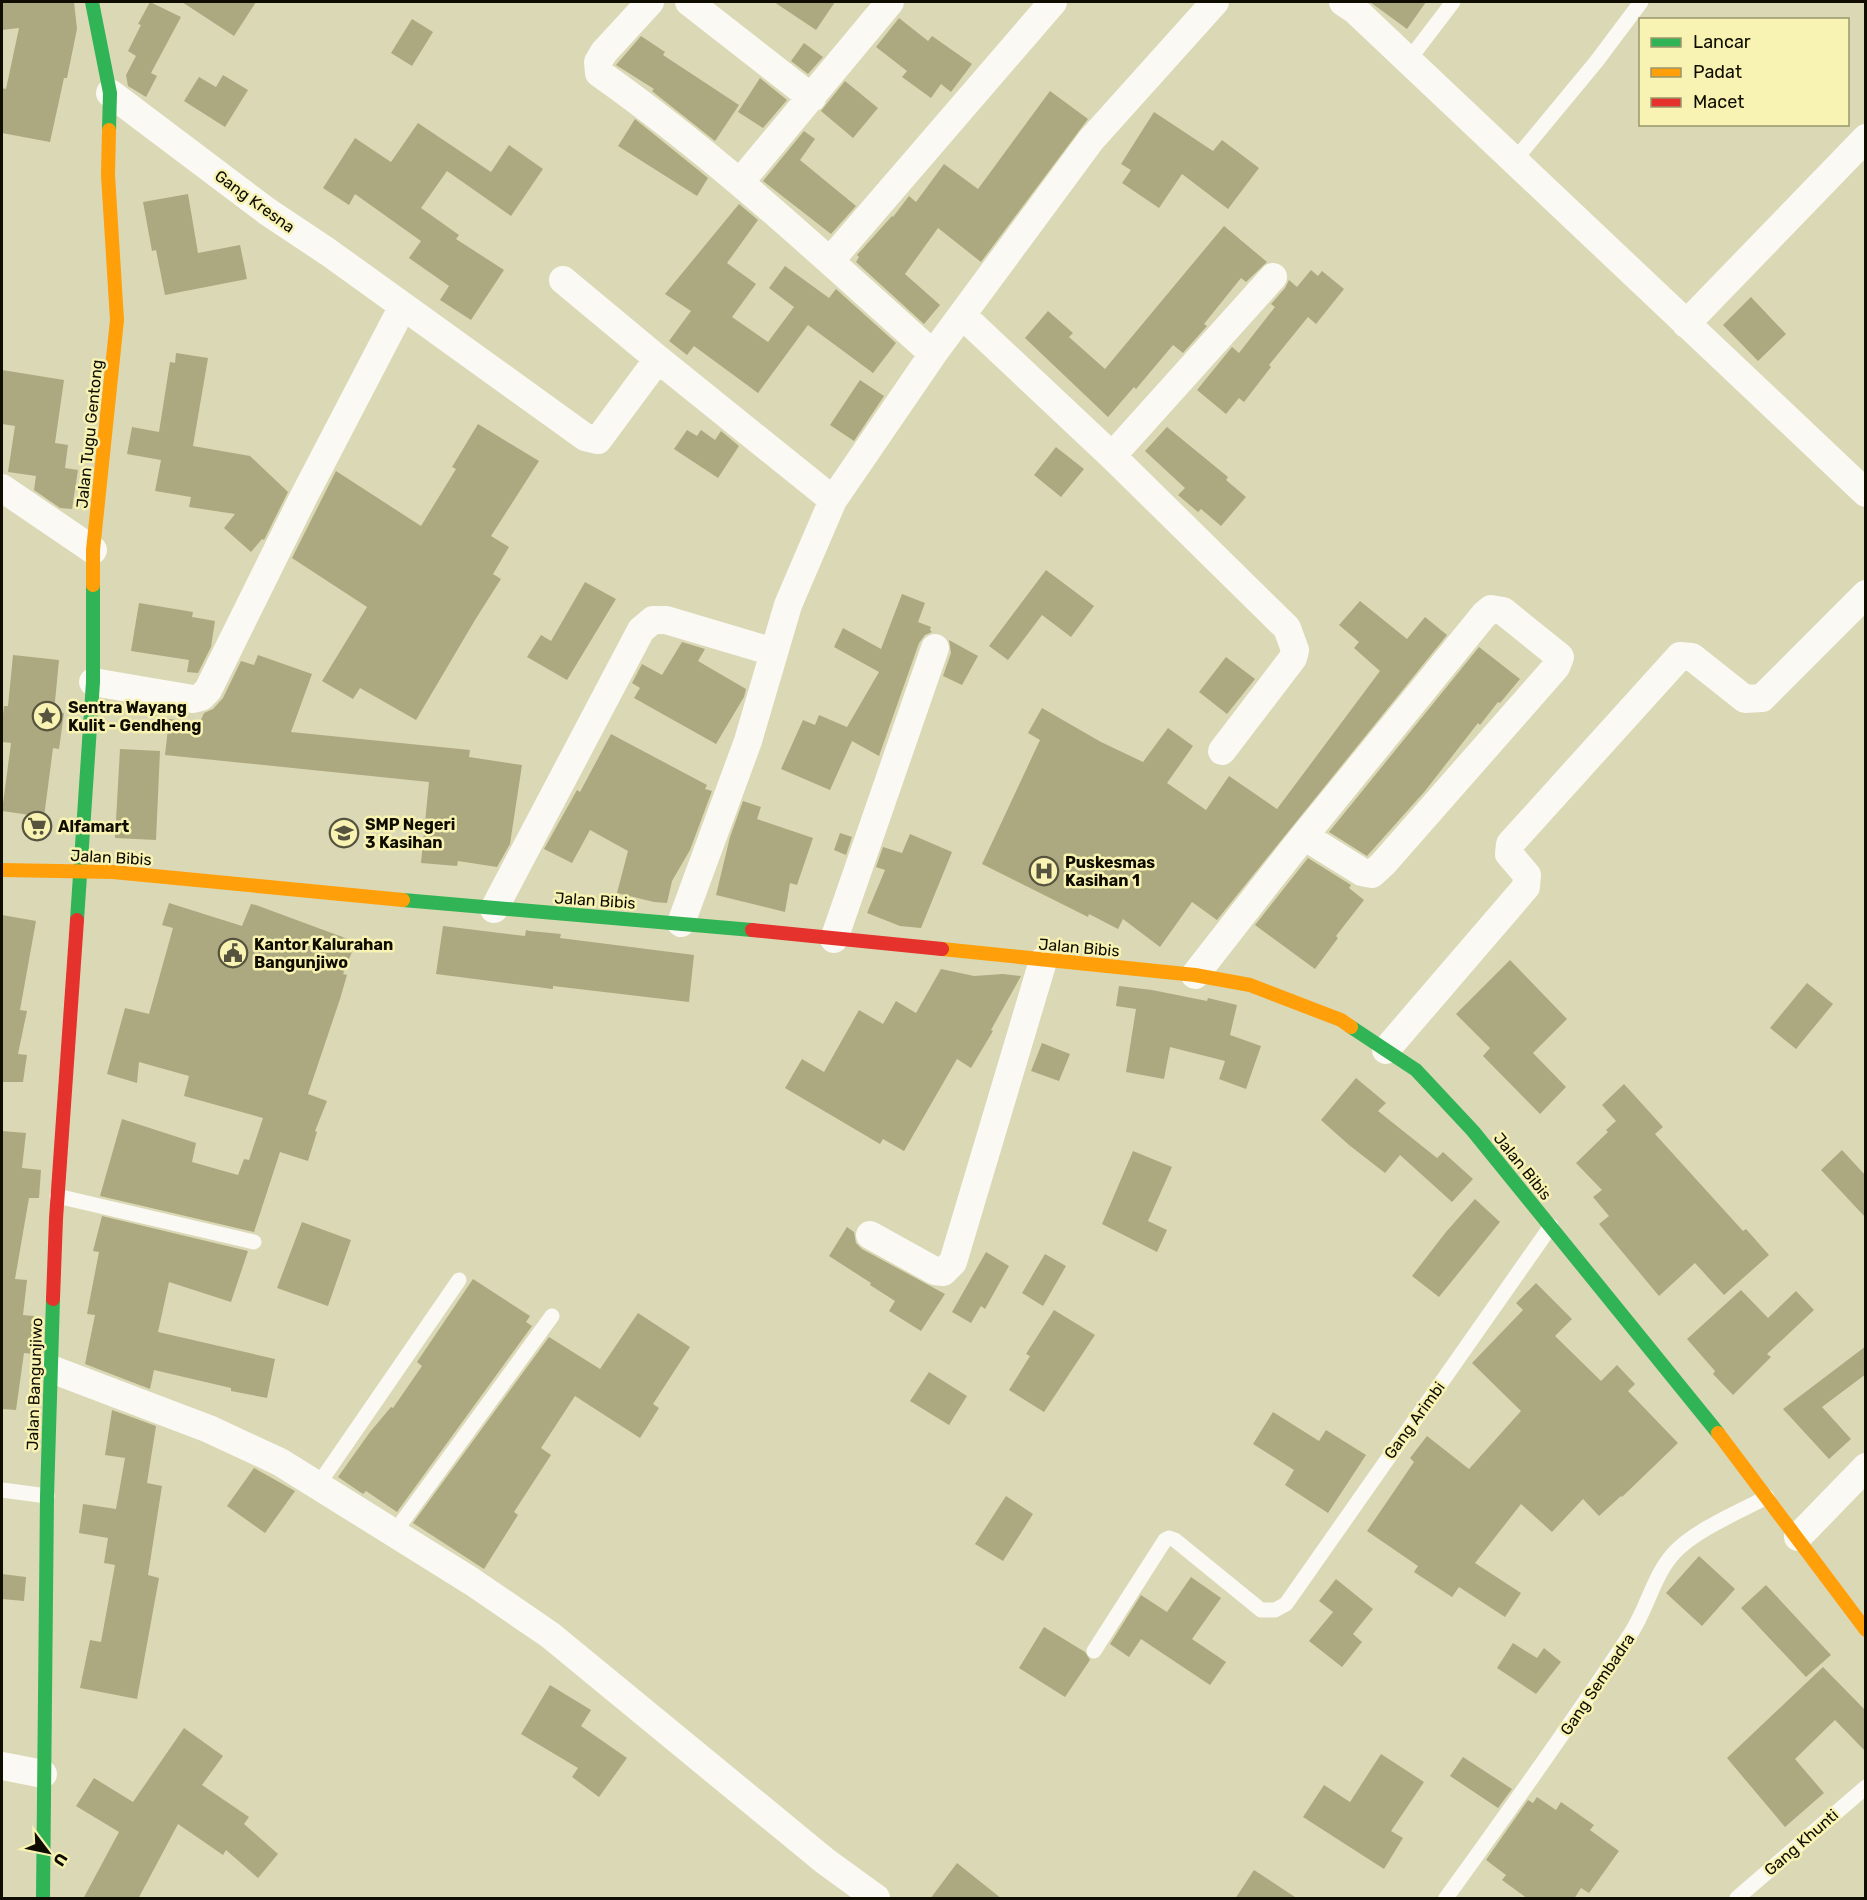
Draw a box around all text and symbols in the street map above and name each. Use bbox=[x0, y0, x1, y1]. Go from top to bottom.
legend bbox=[1639, 18, 1849, 126]
text: Lancar bbox=[1693, 31, 1751, 53]
text: Padat bbox=[1693, 61, 1742, 83]
text: Macet bbox=[1693, 91, 1744, 113]
street label: Gang Kresna bbox=[211, 166, 298, 237]
street label: Jalan Tugu Gentong bbox=[72, 359, 107, 509]
place label: Sentra Wayang Kulit - Gendheng bbox=[68, 698, 201, 735]
place icon: Sentra Wayang Kulit - Gendheng bbox=[31, 700, 63, 732]
supermarket icon: Alfamart bbox=[21, 810, 53, 842]
place label: SMP Negeri 3 Kasihan bbox=[365, 815, 455, 852]
place label: Alfamart bbox=[58, 817, 130, 836]
school or university icon: SMP Negeri 3 Kasihan bbox=[328, 817, 360, 849]
street label: Jalan Bibis bbox=[70, 846, 152, 869]
place label: Puskesmas Kasihan 1 bbox=[1065, 853, 1155, 890]
hospital icon: Puskesmas Kasihan 1 bbox=[1028, 855, 1060, 887]
street label: Jalan Bibis bbox=[554, 888, 636, 913]
street label: Jalan Bibis bbox=[1038, 934, 1120, 961]
place label: Kantor Kalurahan Bangunjiwo bbox=[254, 935, 393, 972]
public building icon: Kantor Kalurahan Bangunjiwo bbox=[217, 937, 249, 969]
street label: Jalan Bibis bbox=[1490, 1129, 1556, 1204]
street label: Jalan Bangunjiwo bbox=[23, 1317, 46, 1451]
street label: Gang Arimbi bbox=[1380, 1378, 1449, 1463]
street label: Gang Sembadra bbox=[1556, 1630, 1638, 1739]
street label: Gang Khunti bbox=[1761, 1805, 1842, 1880]
north arrow bbox=[18, 1822, 78, 1882]
text: U bbox=[49, 1850, 71, 1870]

